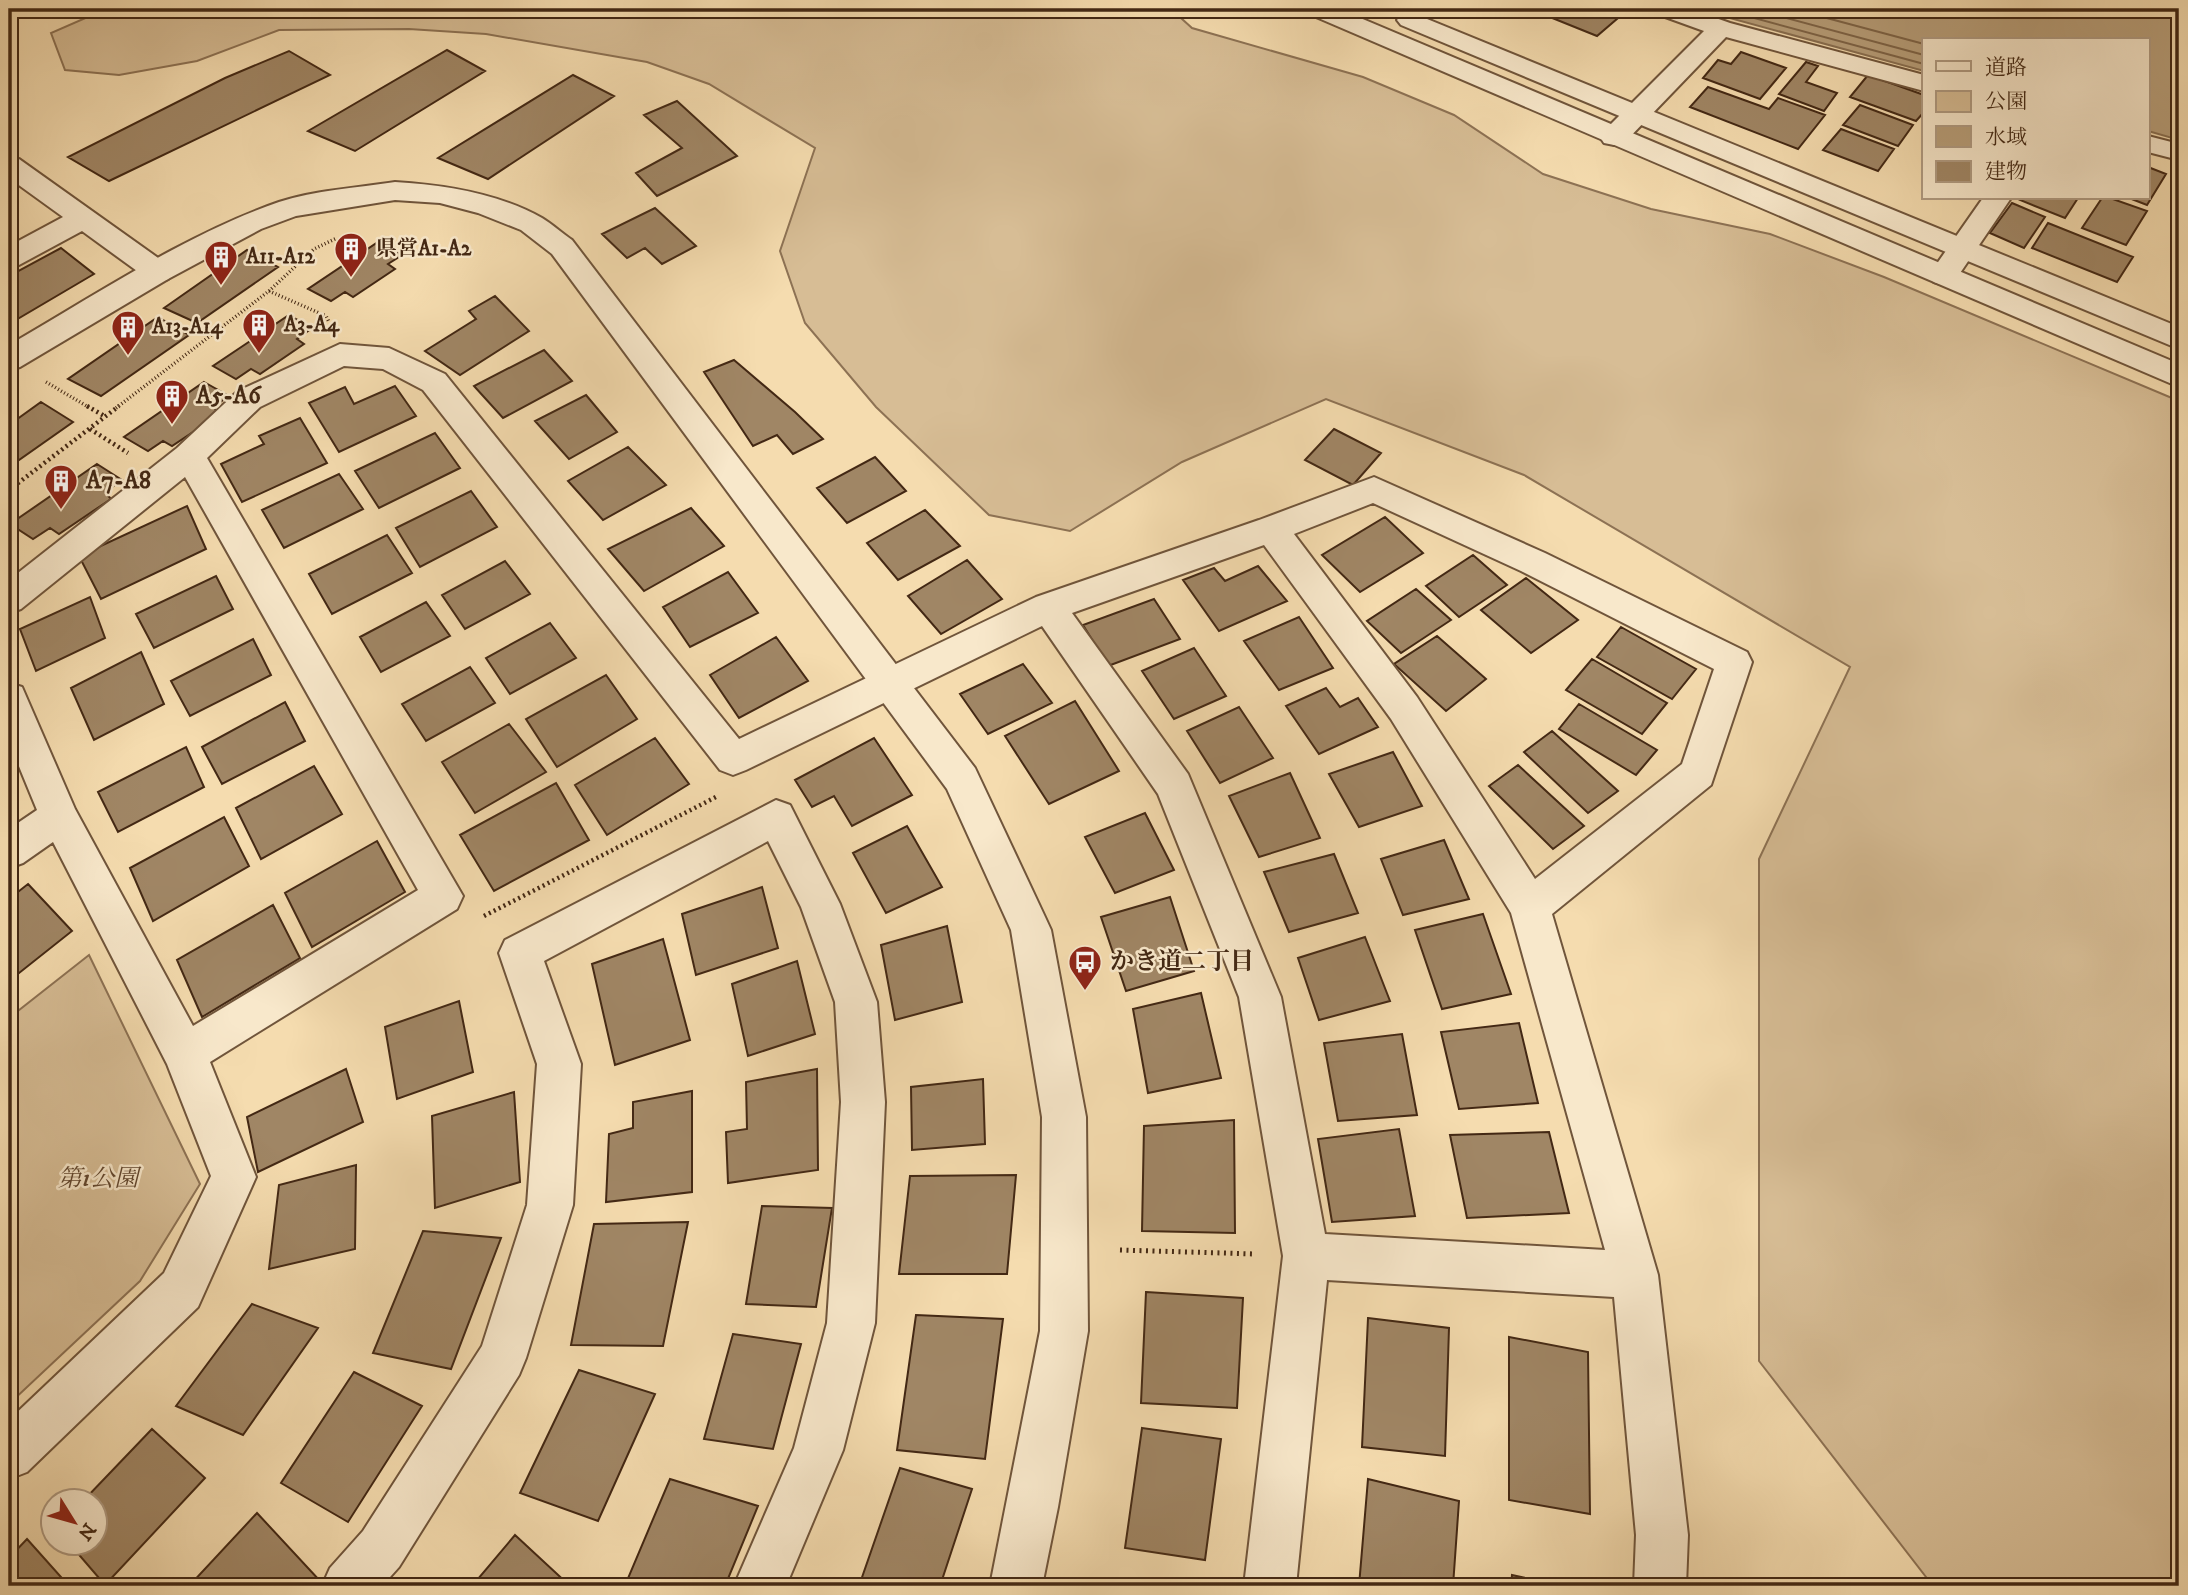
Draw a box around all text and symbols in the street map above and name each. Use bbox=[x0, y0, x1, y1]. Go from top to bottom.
legend bbox=[1922, 38, 2150, 200]
text: 道路 bbox=[1985, 55, 2027, 81]
text: 公園 bbox=[1985, 89, 2027, 115]
text: 水域 bbox=[1985, 125, 2027, 151]
text: 建物 bbox=[1985, 159, 2027, 185]
building icon: 県営A1-A2 bbox=[332, 230, 370, 279]
place label: 県営A1-A2 bbox=[376, 236, 472, 262]
building icon: A11-A12 bbox=[202, 238, 240, 287]
place label: A11-A12 bbox=[245, 244, 315, 270]
building icon: A3-A4 bbox=[240, 306, 278, 355]
building icon: A13-A14 bbox=[109, 308, 147, 357]
place label: A3-A4 bbox=[283, 312, 340, 338]
place label: A13-A14 bbox=[151, 314, 224, 340]
building icon: A5-A6 bbox=[153, 377, 191, 426]
place label: A5-A6 bbox=[195, 381, 262, 411]
building icon: A7-A8 bbox=[42, 462, 80, 511]
place label: A7-A8 bbox=[85, 466, 151, 496]
bus stop icon: かき道二丁目 bbox=[1066, 943, 1104, 992]
place label: かき道二丁目 bbox=[1110, 947, 1254, 977]
park label: 第1公園 bbox=[58, 1164, 142, 1194]
north arrow bbox=[38, 1486, 108, 1556]
text: N bbox=[72, 1518, 100, 1545]

